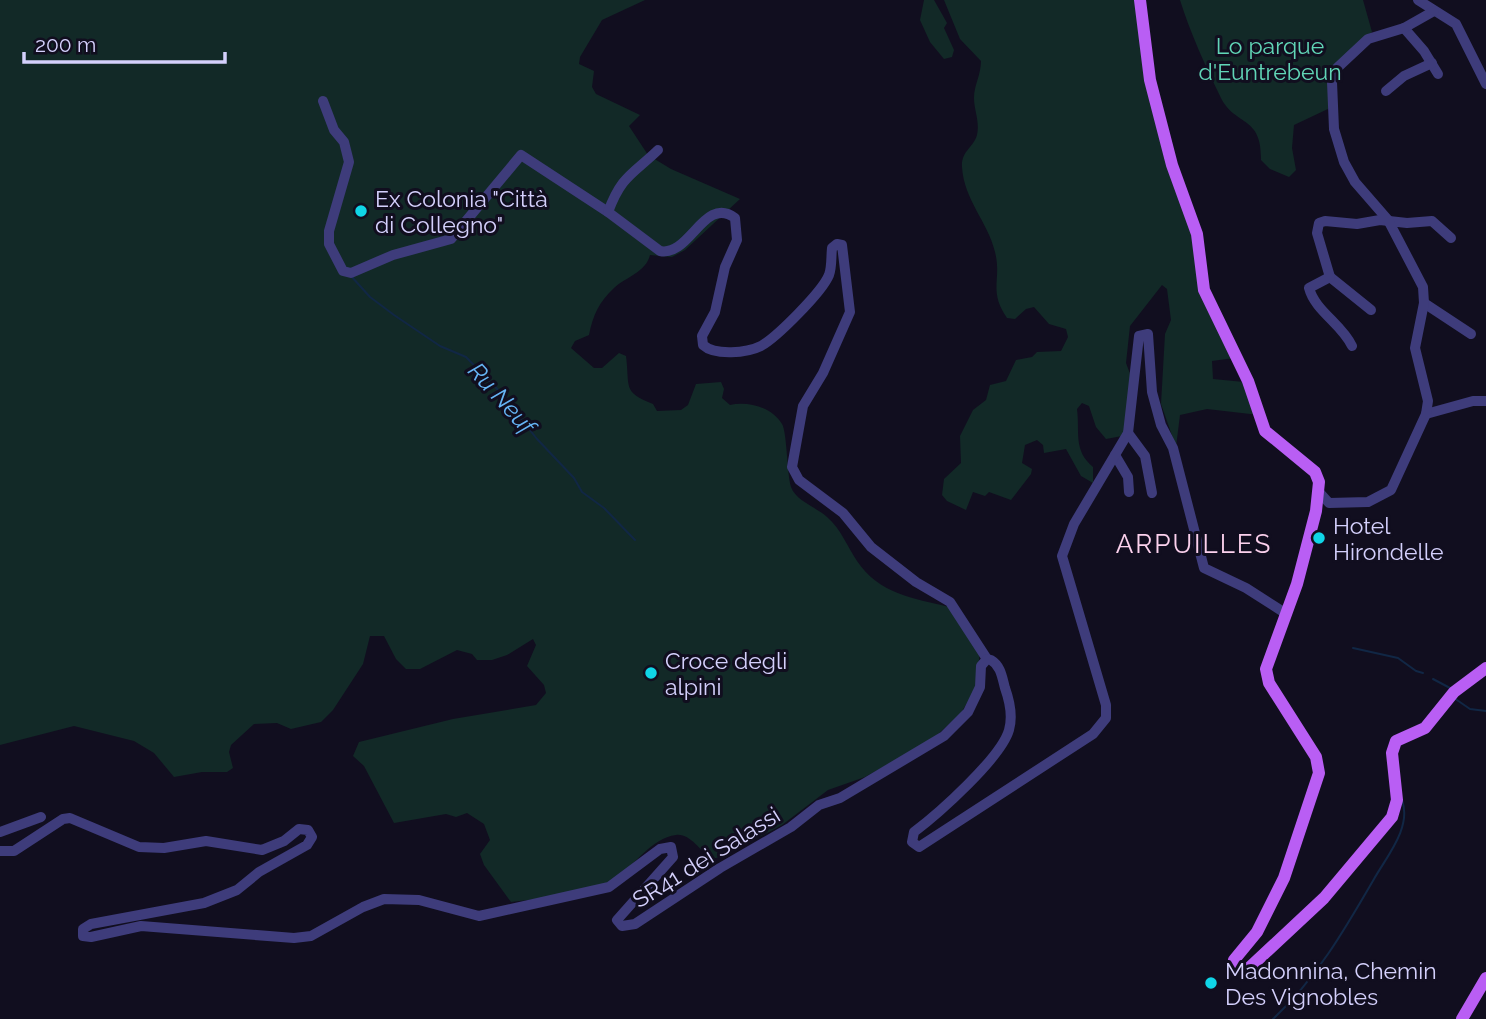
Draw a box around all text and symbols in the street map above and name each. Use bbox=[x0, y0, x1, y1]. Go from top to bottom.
scale bar bbox=[24, 21, 226, 65]
text: 200 m bbox=[35, 32, 96, 57]
park label: Lo parque d'Euntrebeun bbox=[1198, 32, 1342, 85]
place label: Ex Colonia "Città di Collegno" bbox=[375, 185, 548, 238]
marker: Ex Colonia "Città di Collegno" bbox=[353, 203, 369, 219]
water label: Ru Neuf bbox=[462, 356, 544, 442]
place label: Hotel Hirondelle bbox=[1333, 512, 1444, 565]
district label: ARPUILLES bbox=[1116, 529, 1272, 559]
marker: Hotel Hirondelle bbox=[1311, 530, 1327, 546]
place label: Croce degli alpini bbox=[665, 647, 787, 700]
marker: Croce degli alpini bbox=[643, 665, 659, 681]
street label: SR41 dei Salassi bbox=[627, 801, 785, 913]
place label: Madonnina, Chemin Des Vignobles bbox=[1225, 957, 1437, 1010]
marker: Madonnina, Chemin Des Vignobles bbox=[1203, 975, 1219, 991]

